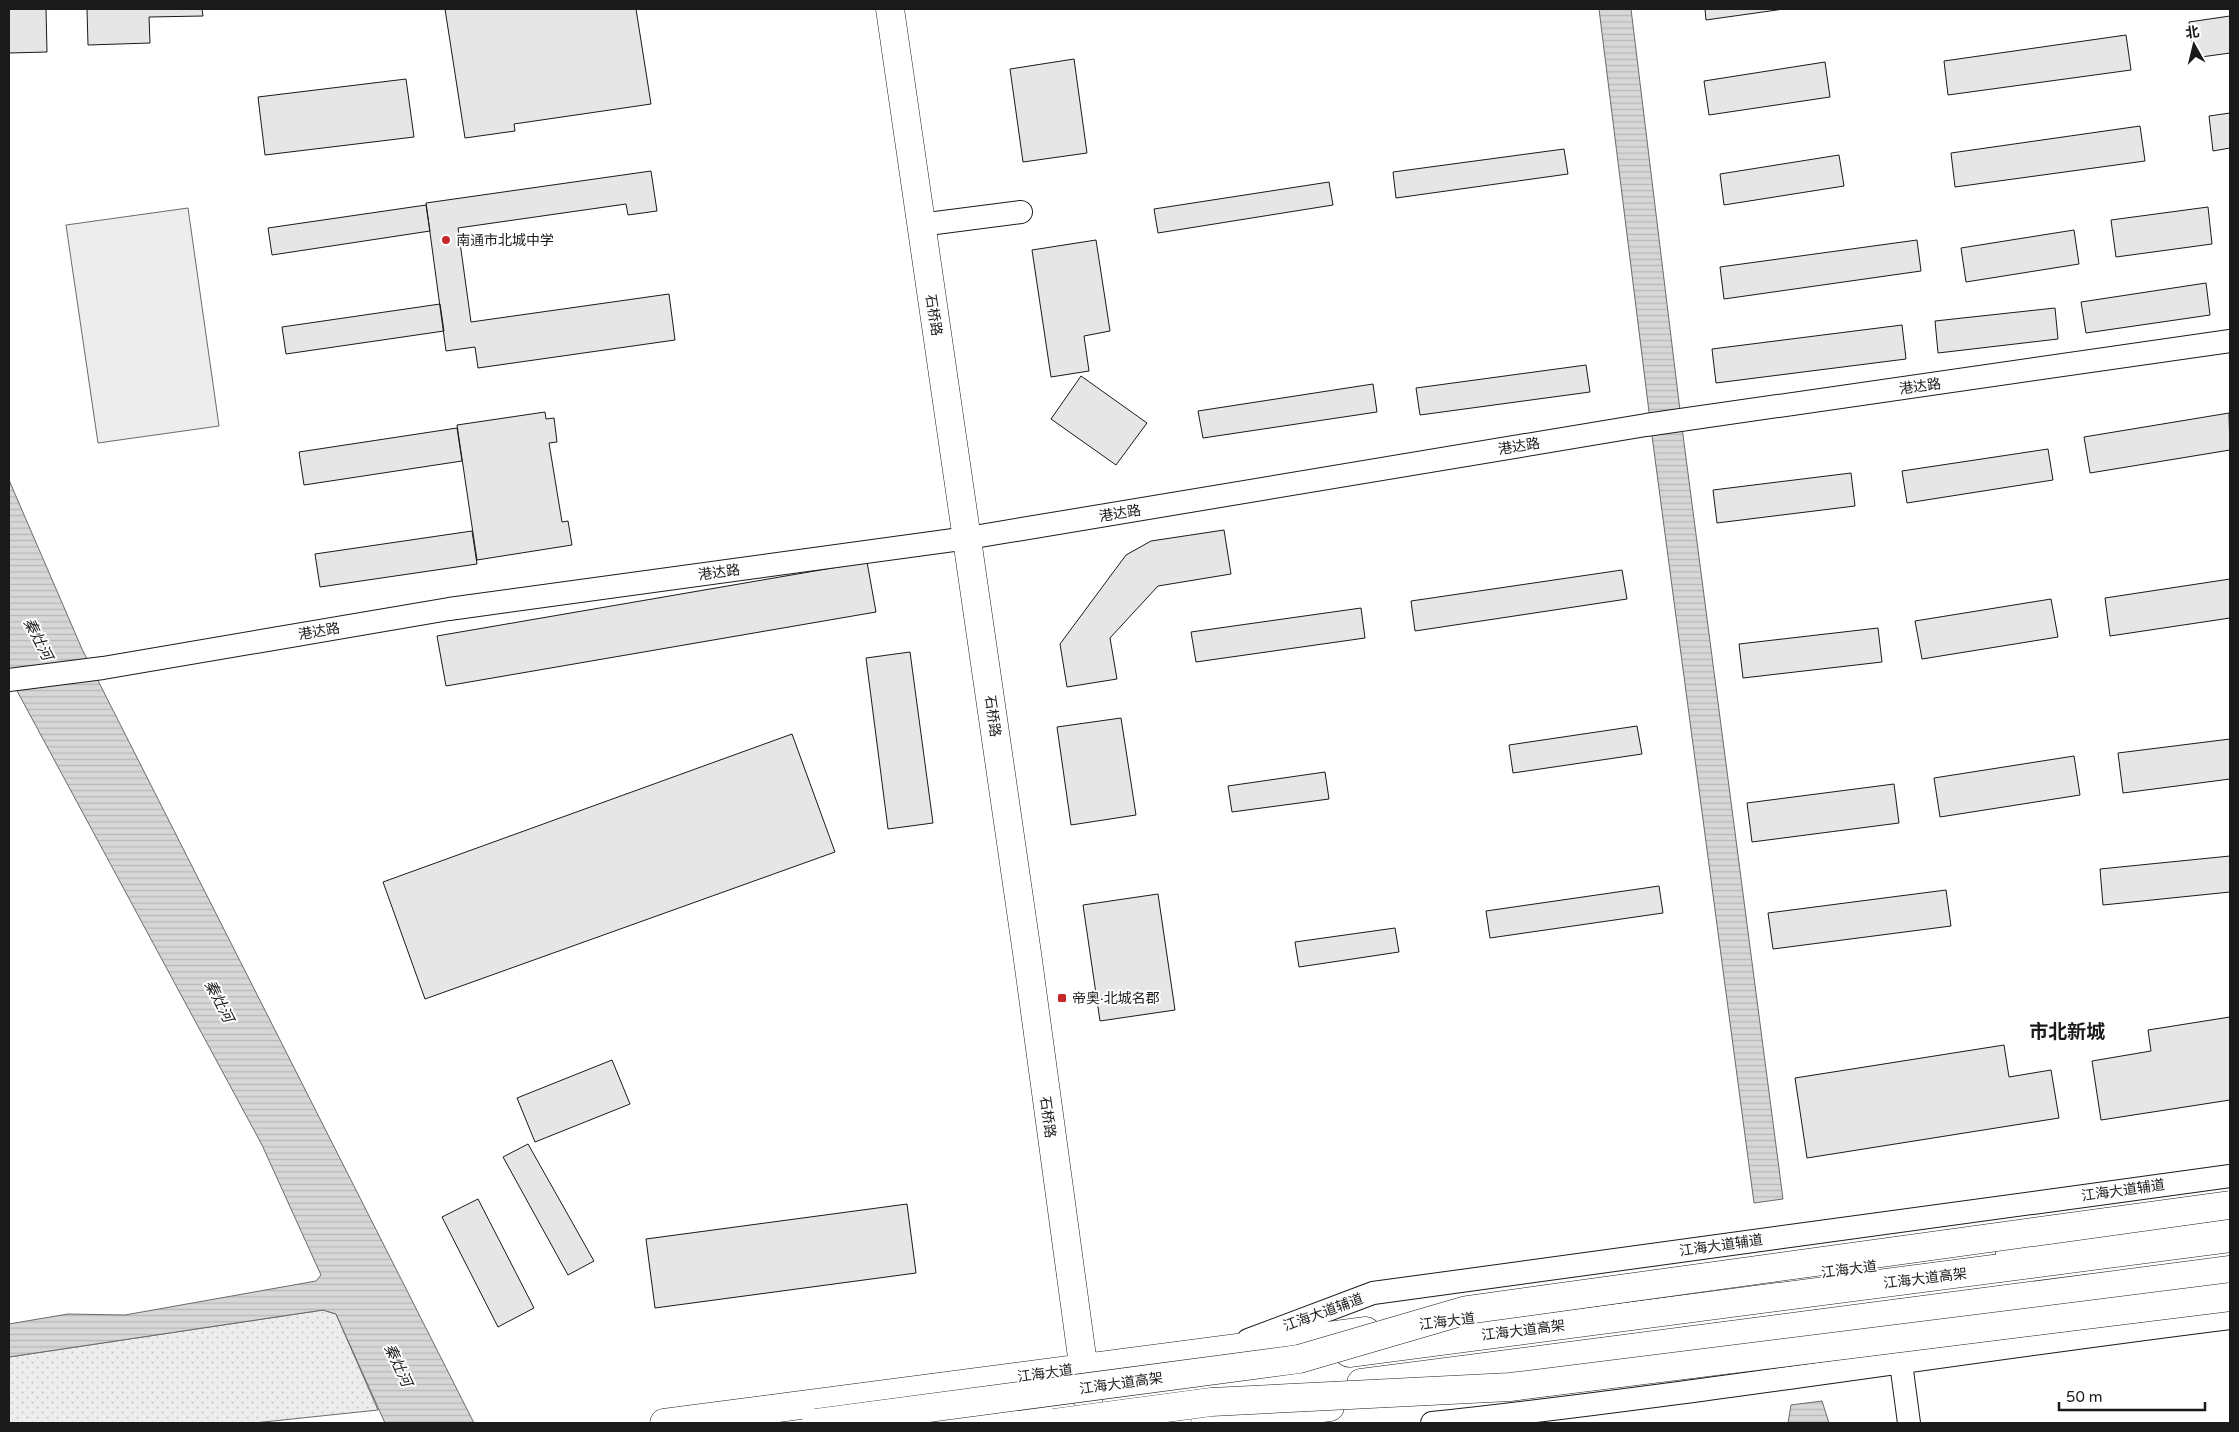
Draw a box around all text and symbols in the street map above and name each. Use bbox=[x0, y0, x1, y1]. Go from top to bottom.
north arrow bbox=[2169, 20, 2219, 70]
text: 北 bbox=[2184, 23, 2200, 42]
place label: 南通市北城中学 bbox=[456, 232, 554, 249]
marker: 南通市北城中学 bbox=[440, 234, 452, 246]
street label: 石桥路 bbox=[922, 293, 945, 337]
street label: 港达路 bbox=[1898, 375, 1942, 398]
street label: 港达路 bbox=[1497, 435, 1541, 458]
street label: 港达路 bbox=[1098, 502, 1142, 525]
street label: 港达路 bbox=[697, 561, 741, 584]
water label: 秦灶河 bbox=[20, 615, 58, 666]
street label: 港达路 bbox=[297, 619, 341, 644]
street label: 石桥路 bbox=[981, 694, 1004, 738]
water label: 秦灶河 bbox=[201, 977, 239, 1028]
place label: 帝奥·北城名郡 bbox=[1072, 990, 1160, 1007]
marker: 帝奥·北城名郡 bbox=[1056, 992, 1068, 1004]
district label: 市北新城 bbox=[2029, 1021, 2105, 1043]
street label: 石桥路 bbox=[1036, 1095, 1059, 1139]
street label: 江海大道辅道 bbox=[2080, 1176, 2166, 1205]
street label: 江海大道辅道 bbox=[1678, 1231, 1764, 1260]
street label: 江海大道 bbox=[1820, 1258, 1878, 1281]
street label: 江海大道高架 bbox=[1882, 1265, 1968, 1292]
street label: 江海大道辅道 bbox=[1281, 1290, 1366, 1335]
street label: 江海大道 bbox=[1418, 1310, 1476, 1333]
street label: 江海大道高架 bbox=[1480, 1317, 1566, 1344]
water label: 秦灶河 bbox=[380, 1341, 417, 1392]
street label: 江海大道 bbox=[1016, 1361, 1074, 1386]
street label: 江海大道高架 bbox=[1078, 1369, 1164, 1398]
scale bar bbox=[2059, 1380, 2205, 1412]
text: 50 m bbox=[2066, 1388, 2103, 1406]

